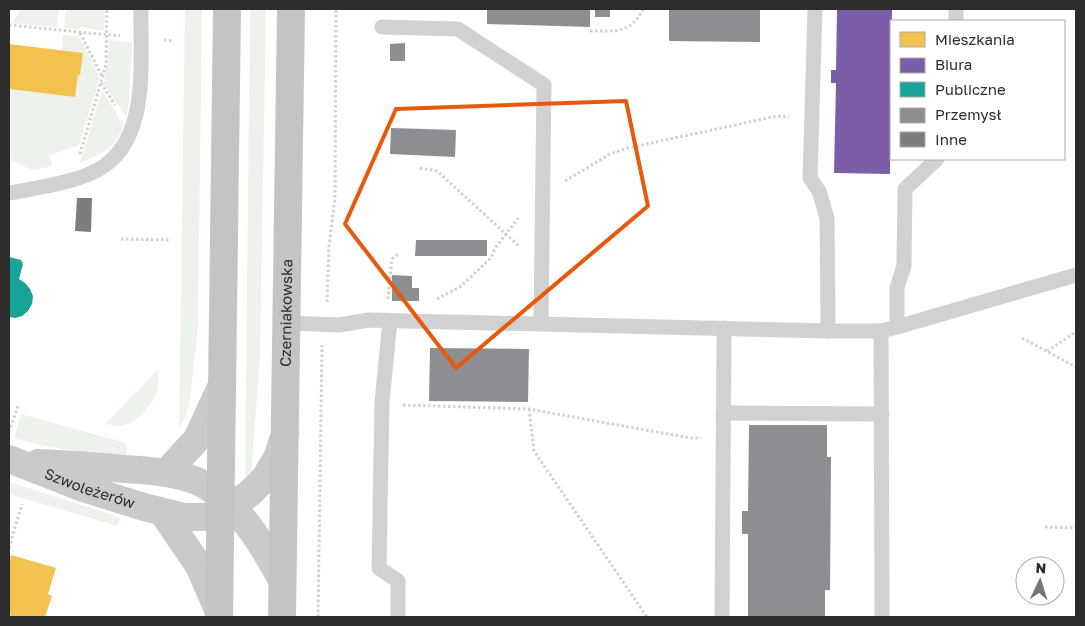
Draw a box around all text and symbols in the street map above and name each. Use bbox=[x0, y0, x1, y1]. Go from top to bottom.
legend bbox=[890, 20, 1065, 160]
text: Mieszkania bbox=[935, 30, 1015, 48]
text: Biura bbox=[935, 55, 972, 73]
text: Publiczne bbox=[935, 80, 1006, 98]
text: Przemysł bbox=[935, 105, 1002, 123]
text: Inne bbox=[935, 130, 967, 148]
street label: Czerniakowska bbox=[276, 259, 295, 367]
street label: Szwoleżerów bbox=[42, 464, 137, 512]
north arrow bbox=[1015, 556, 1065, 606]
text: N bbox=[1035, 559, 1047, 576]

